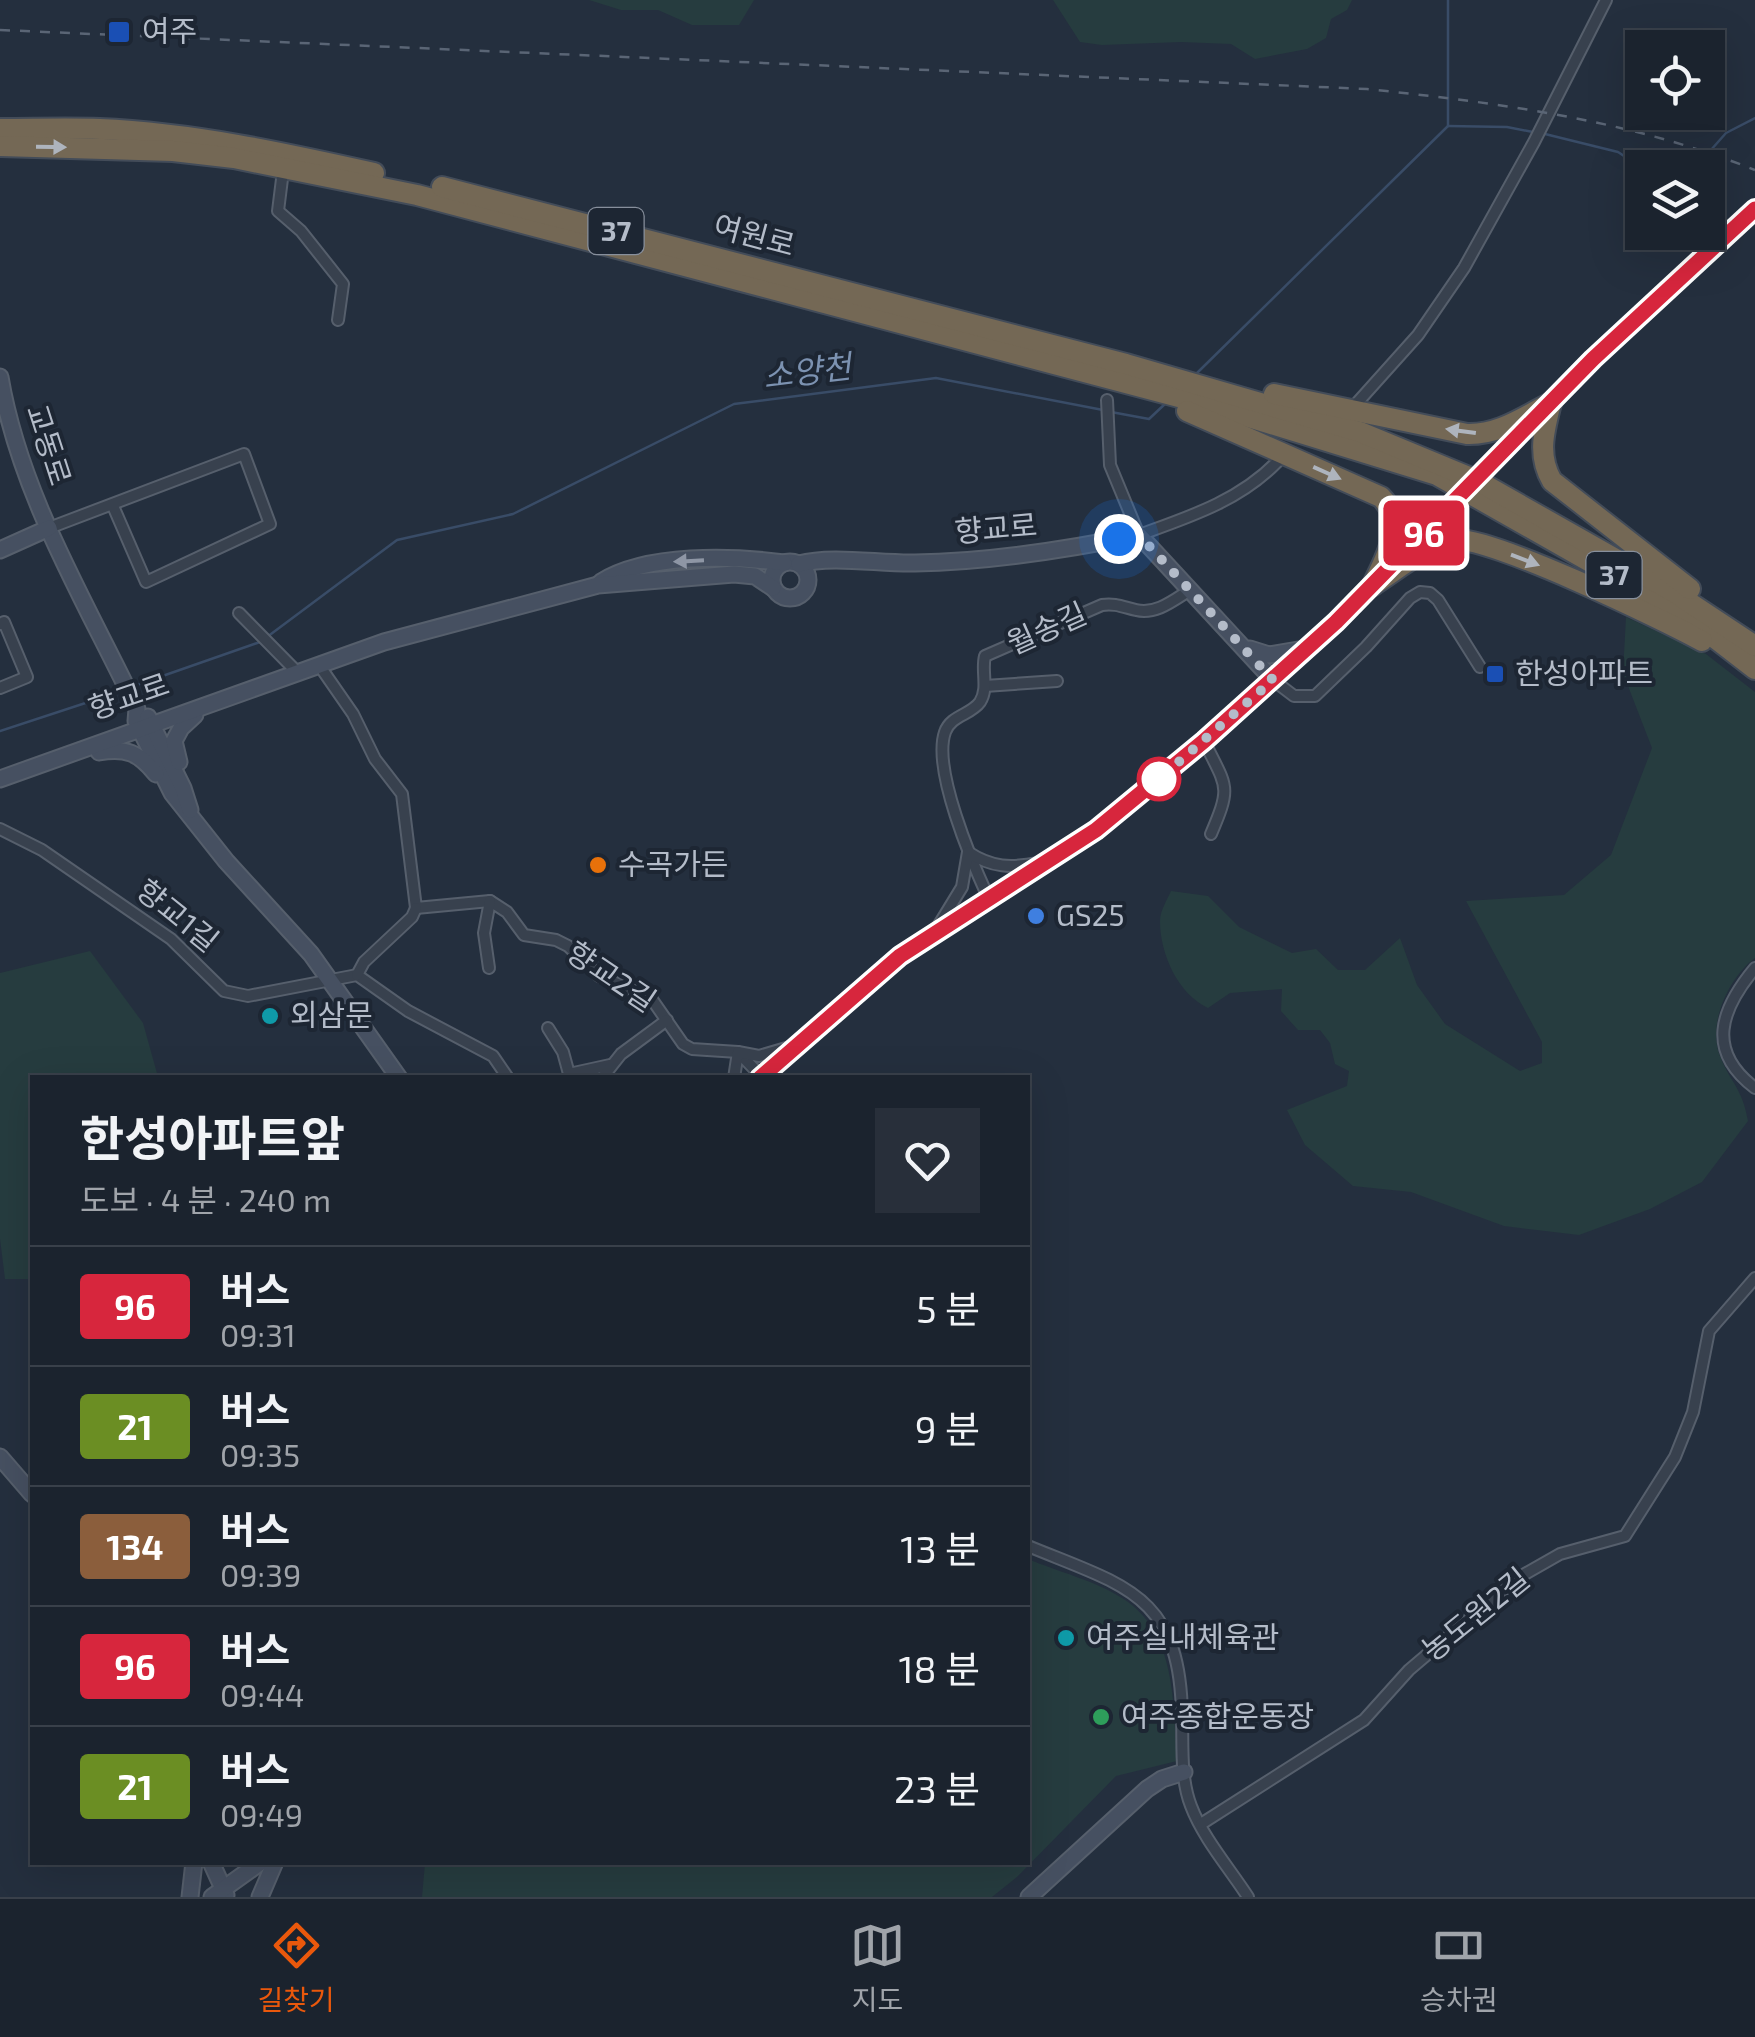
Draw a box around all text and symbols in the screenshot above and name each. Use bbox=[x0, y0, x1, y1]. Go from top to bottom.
place label: 여주 bbox=[142, 12, 197, 48]
marker: 여주 bbox=[106, 19, 132, 45]
map controls bbox=[1625, 30, 1725, 250]
button: locate bbox=[1625, 30, 1725, 130]
one-way arrow bbox=[35, 139, 67, 155]
button: layers bbox=[1625, 150, 1725, 250]
street label: 여원로 bbox=[710, 206, 799, 262]
road number: 37 bbox=[588, 208, 644, 254]
water label: 소양천 bbox=[761, 345, 856, 394]
street label: 교동로 bbox=[20, 399, 80, 489]
one-way arrow bbox=[1445, 423, 1476, 439]
one-way arrow bbox=[1312, 465, 1342, 481]
line badge: 96 bbox=[1379, 500, 1469, 566]
street label: 향교로 bbox=[953, 505, 1039, 549]
text: 96 bbox=[1403, 512, 1445, 554]
your location bbox=[1094, 514, 1144, 564]
road number: 37 bbox=[1586, 552, 1642, 598]
one-way arrow bbox=[672, 553, 704, 569]
one-way arrow bbox=[1510, 553, 1540, 568]
street label: 월송길 bbox=[1001, 594, 1091, 660]
place label: 한성아파트 bbox=[1515, 654, 1653, 690]
marker: 한성아파트 bbox=[1484, 663, 1506, 685]
street label: 향교로 bbox=[83, 665, 173, 726]
unlabelled marker bbox=[1138, 758, 1180, 800]
place label: 수곡가든 bbox=[618, 845, 728, 881]
marker: 수곡가든 bbox=[587, 854, 609, 876]
street label: 향교1길 bbox=[130, 871, 226, 958]
place label: GS25 bbox=[1056, 896, 1125, 932]
marker: GS25 bbox=[1025, 905, 1047, 927]
street label: 향교2길 bbox=[561, 933, 663, 1018]
place label: 외삼문 bbox=[290, 996, 373, 1032]
marker: 외삼문 bbox=[259, 1005, 281, 1027]
text: 한성아파트앞 bbox=[80, 1108, 345, 1166]
button: heart bbox=[875, 1108, 980, 1213]
text: 도보 · 4 분 · 240 m bbox=[80, 1180, 331, 1218]
text: 버스 bbox=[220, 1266, 290, 1312]
text: 96 bbox=[114, 1285, 156, 1327]
text: 5 분 bbox=[916, 1285, 980, 1331]
text: 09:31 bbox=[220, 1315, 296, 1353]
text: 버스 bbox=[220, 1386, 290, 1432]
text: 21 bbox=[117, 1405, 153, 1447]
text: 9 분 bbox=[915, 1405, 980, 1451]
text: 09:35 bbox=[220, 1435, 300, 1473]
text: 버스 bbox=[220, 1506, 290, 1552]
text: 134 bbox=[106, 1525, 164, 1567]
text: 13 분 bbox=[900, 1525, 980, 1571]
text: 09:39 bbox=[220, 1555, 301, 1593]
street label: 농도원2길 bbox=[1414, 1559, 1536, 1667]
place label: 여주실내체육관 bbox=[1086, 1618, 1279, 1654]
text: 버스 bbox=[220, 1626, 290, 1672]
marker: 여주실내체육관 bbox=[1055, 1627, 1077, 1649]
text: 96 bbox=[114, 1645, 156, 1687]
text: 18 분 bbox=[898, 1645, 980, 1691]
text: 09:44 bbox=[220, 1675, 305, 1713]
place label: 여주종합운동장 bbox=[1121, 1697, 1314, 1733]
marker: 여주종합운동장 bbox=[1090, 1706, 1112, 1728]
text: 버스 bbox=[220, 1746, 290, 1792]
text: 21 bbox=[117, 1765, 153, 1807]
text: 23 분 bbox=[894, 1765, 980, 1811]
text: 09:49 bbox=[220, 1795, 303, 1833]
tab: 길찾기 bbox=[258, 1918, 335, 2018]
tab: 지도 bbox=[850, 1918, 905, 2018]
tab: 승차권 bbox=[1420, 1918, 1497, 2018]

